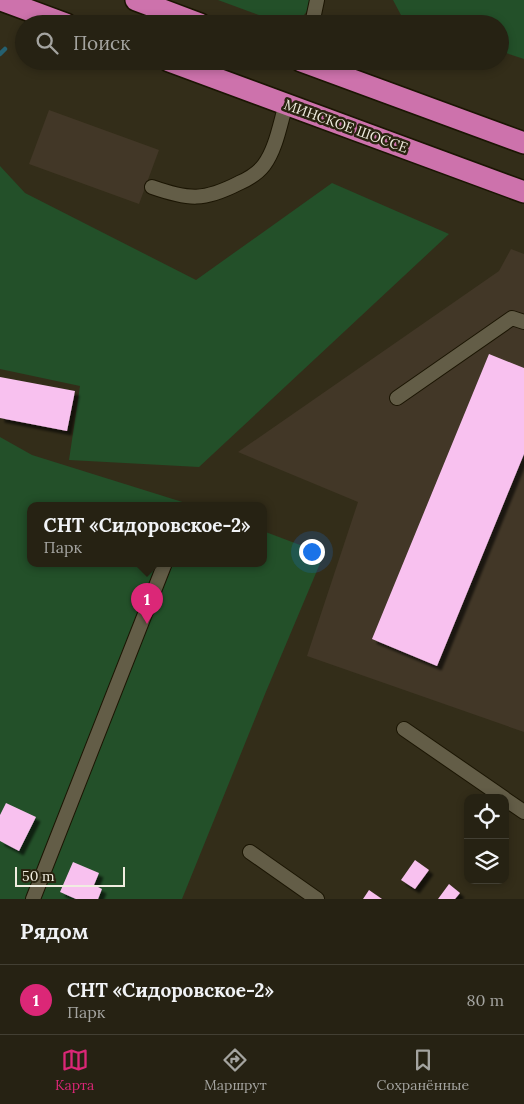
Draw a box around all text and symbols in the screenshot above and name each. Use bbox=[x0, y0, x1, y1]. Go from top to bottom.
search box bbox=[15, 15, 509, 70]
icon: search bbox=[33, 29, 61, 57]
text: Поиск bbox=[73, 31, 130, 55]
street label: МИНСКОЕ ШОССЕ bbox=[282, 95, 411, 157]
popup bbox=[27, 502, 267, 567]
text: СНТ «Сидоровское-2» bbox=[44, 513, 250, 537]
text: Парк bbox=[44, 537, 82, 557]
your location bbox=[299, 539, 325, 565]
pin: 1 bbox=[131, 583, 163, 624]
map controls bbox=[464, 794, 509, 884]
button: locate bbox=[464, 794, 509, 839]
button: layers bbox=[464, 839, 509, 884]
scale bar bbox=[15, 864, 125, 887]
text: 50 m bbox=[22, 867, 55, 885]
text: Рядом bbox=[20, 918, 89, 945]
text: СНТ «Сидоровское-2» bbox=[67, 978, 274, 1002]
text: 1 bbox=[33, 990, 39, 1010]
text: 80 m bbox=[467, 990, 504, 1010]
text: Парк bbox=[67, 1002, 105, 1022]
tab: Карта bbox=[55, 1046, 94, 1094]
tab: Маршрут bbox=[204, 1046, 267, 1094]
tab: Сохранённые bbox=[376, 1046, 469, 1094]

